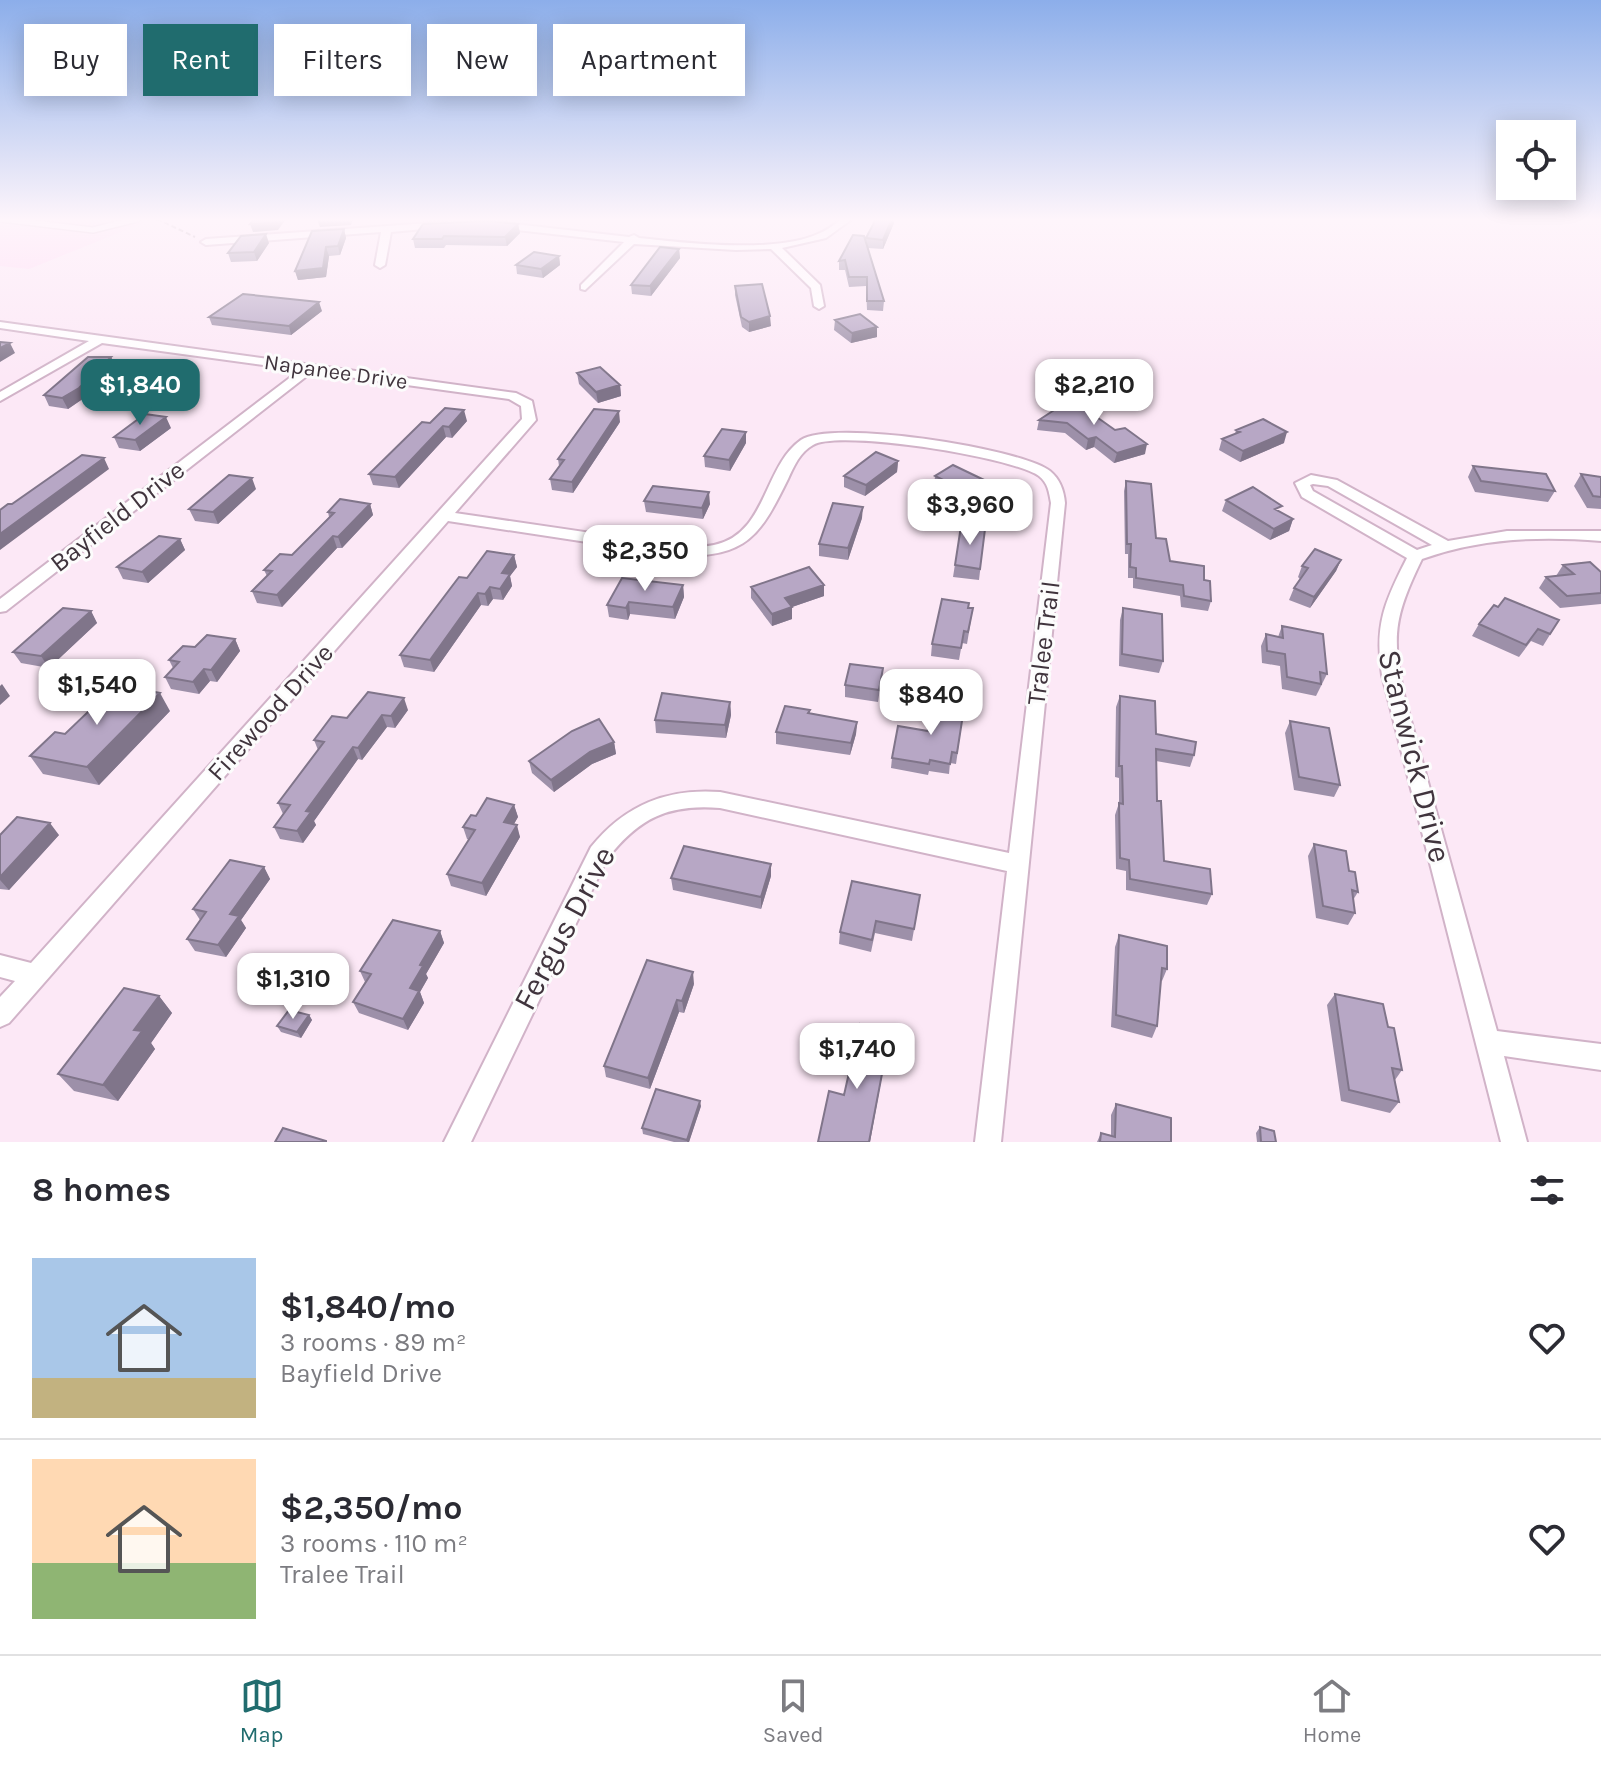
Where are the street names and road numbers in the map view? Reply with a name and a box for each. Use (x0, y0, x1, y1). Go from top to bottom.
street label: Napanee Drive (262, 349, 409, 395)
street label: Bayfield Drive (44, 454, 191, 579)
street label: Tralee Trail (1021, 579, 1066, 707)
street label: Firewood Drive (201, 637, 340, 787)
street label: Stanwick Drive (1370, 646, 1459, 866)
street label: Fergus Drive (506, 840, 623, 1016)

